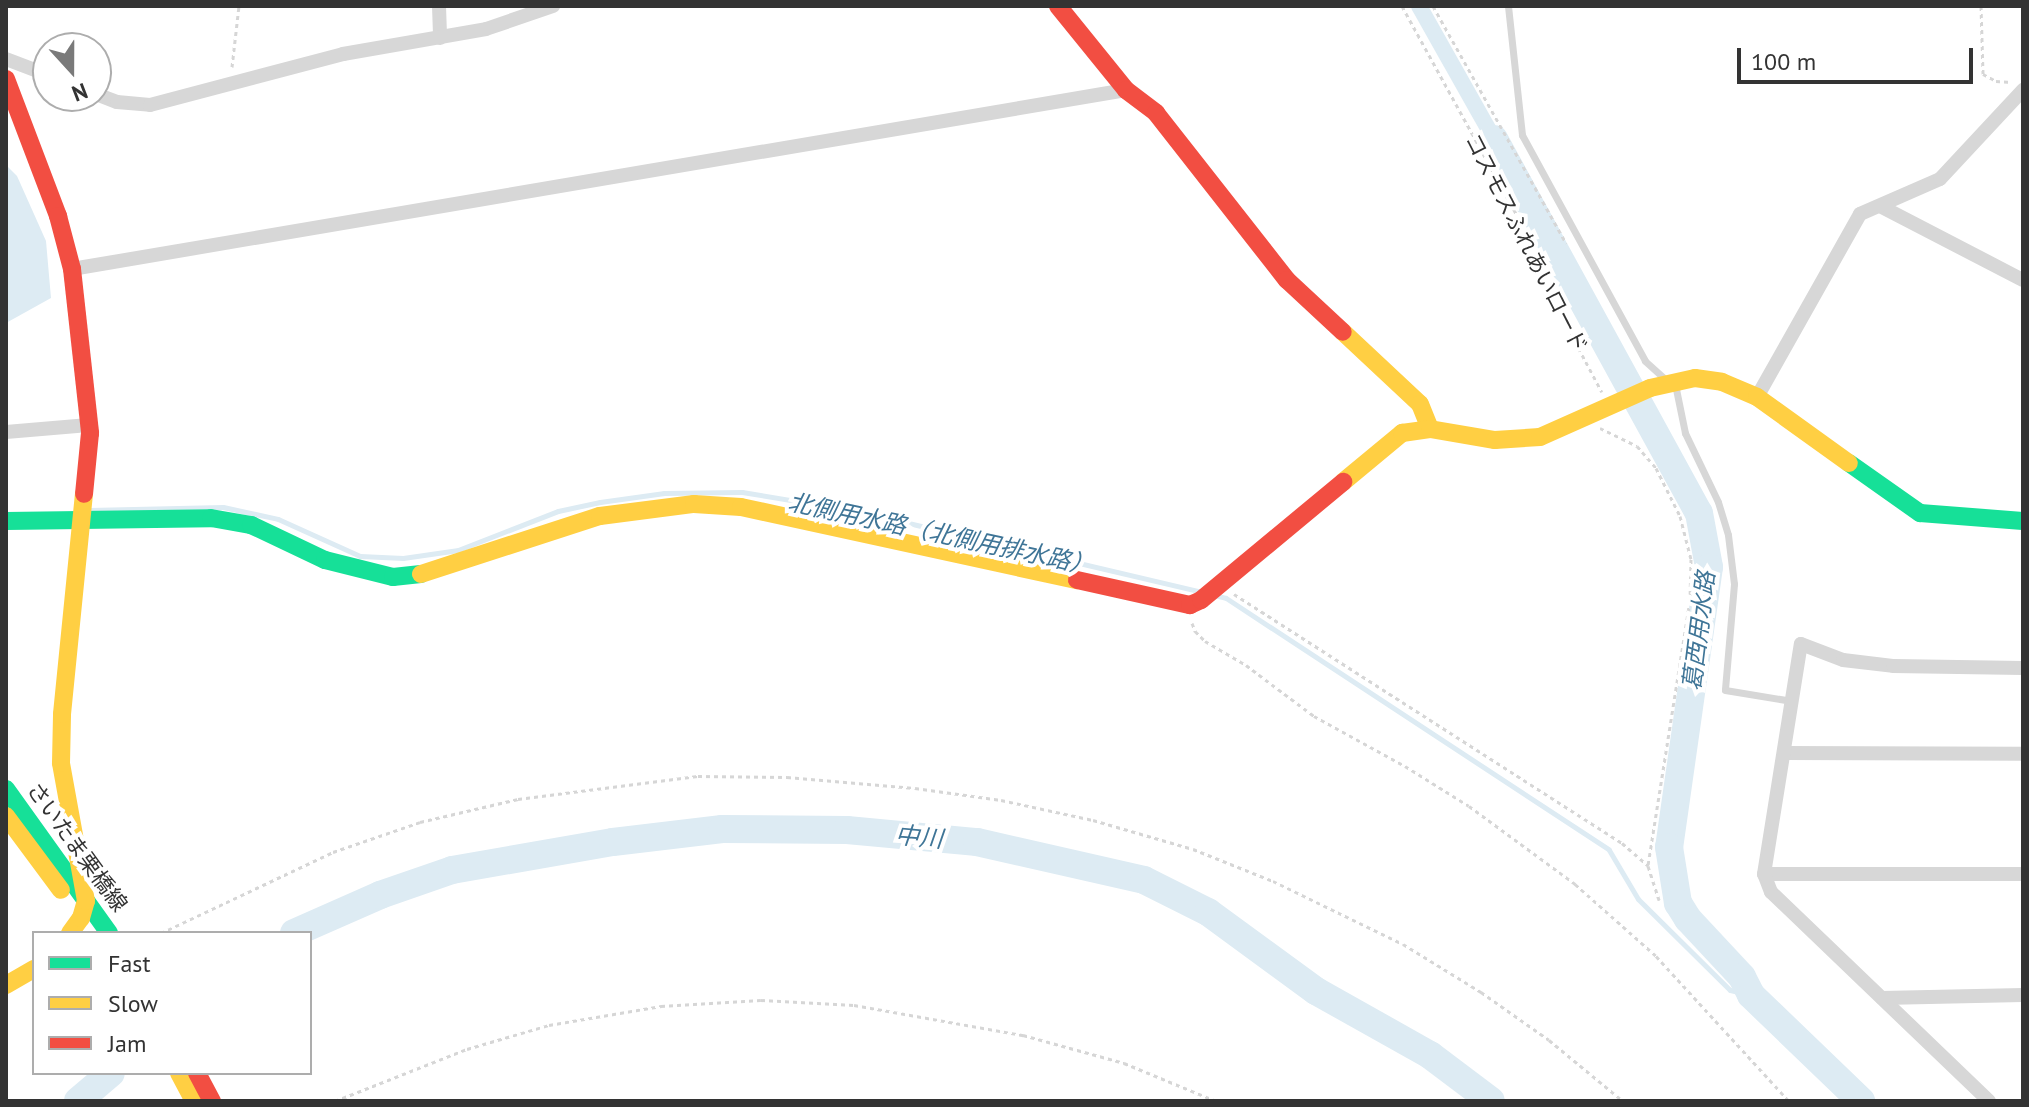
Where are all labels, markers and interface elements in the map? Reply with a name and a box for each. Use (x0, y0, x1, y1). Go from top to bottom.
north arrow (32, 32, 112, 112)
scale bar (1741, 32, 1977, 82)
text: 100 m (1751, 46, 1816, 77)
text: N (68, 77, 92, 108)
street label: コスモスふれあいロード (1459, 129, 1593, 357)
water label: 北側用水路（北側用排水路） (785, 487, 1097, 581)
water label: 葛西用水路 (1677, 570, 1721, 692)
street label: さいたま栗橋線 (21, 777, 133, 917)
water label: 中川 (894, 821, 944, 853)
legend (32, 931, 312, 1075)
text: Fast (108, 948, 151, 979)
text: Slow (108, 988, 158, 1019)
text: Jam (108, 1028, 146, 1059)

